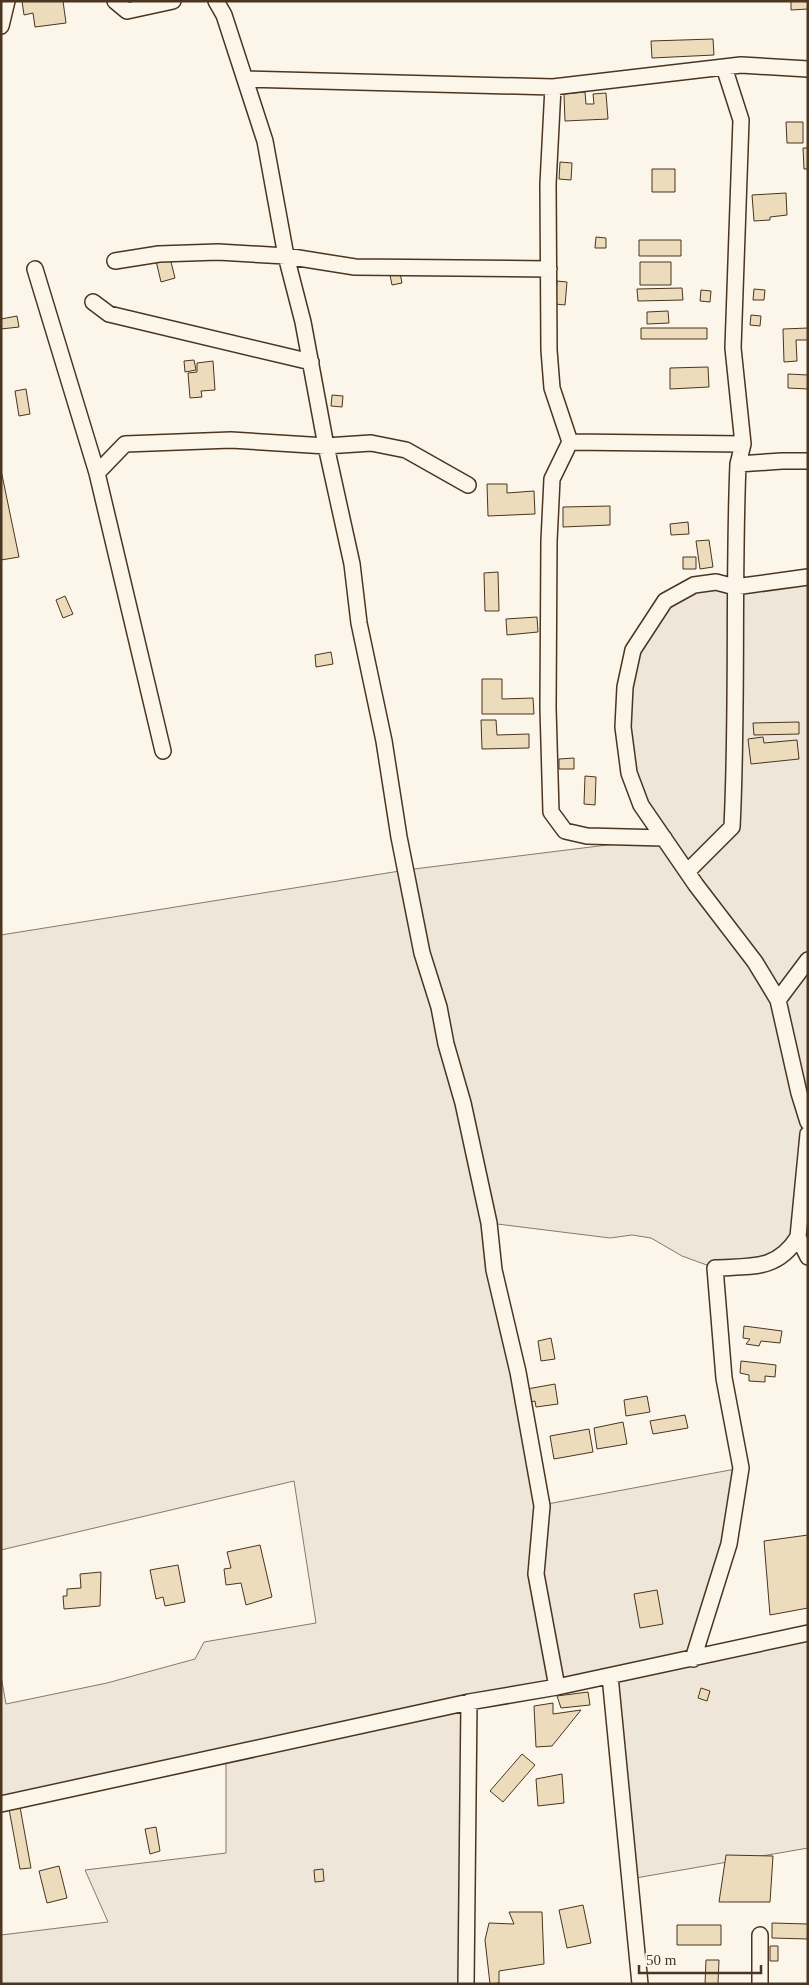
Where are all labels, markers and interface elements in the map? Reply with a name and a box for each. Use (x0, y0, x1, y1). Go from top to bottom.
scale bar (639, 1942, 762, 1974)
text: 50 m (646, 1952, 677, 1968)

